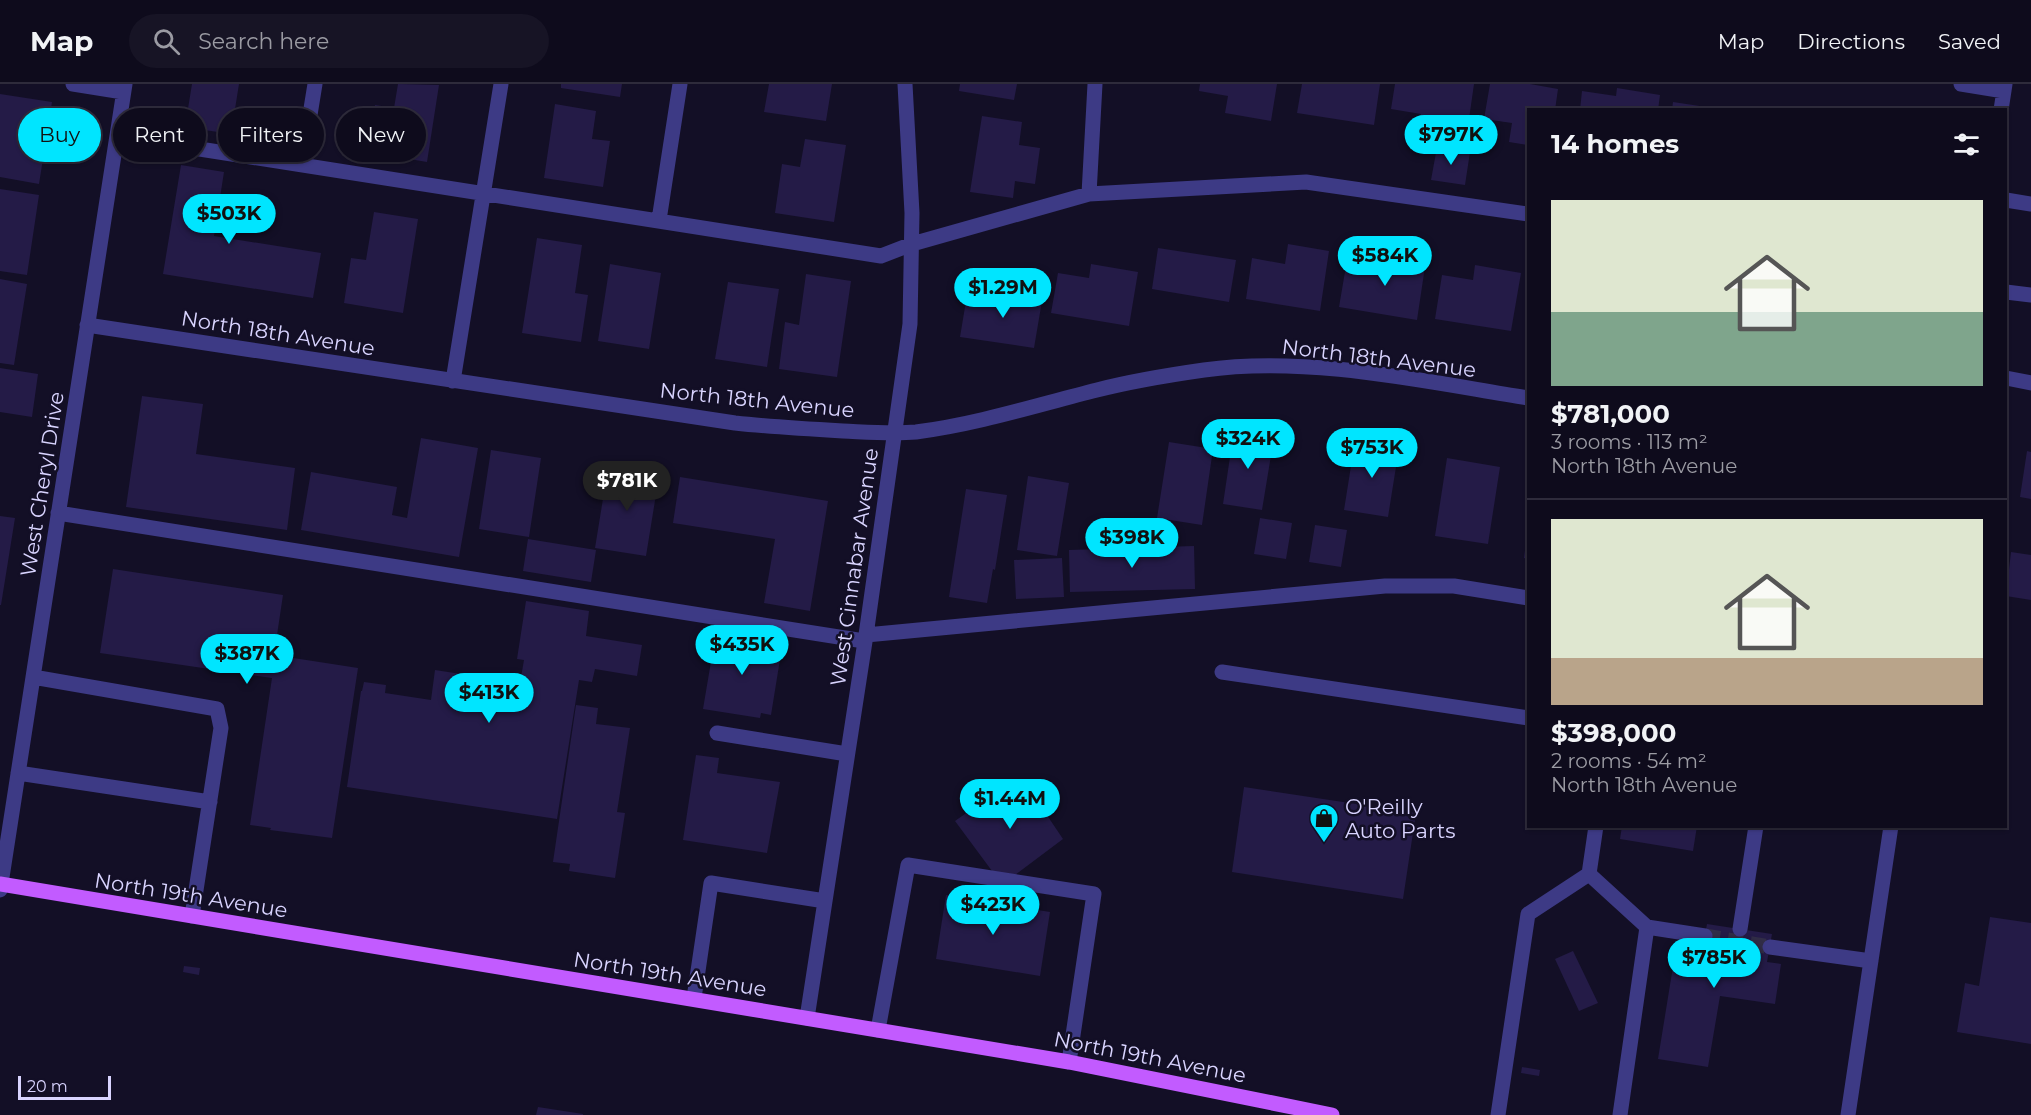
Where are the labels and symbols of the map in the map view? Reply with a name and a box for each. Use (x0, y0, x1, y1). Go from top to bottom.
pin: $797K (1409, 115, 1493, 166)
pin: $503K (187, 194, 271, 245)
pin: $584K (1343, 236, 1427, 287)
pin: $1.29M (954, 268, 1052, 319)
street label: North 18th Avenue (179, 305, 377, 361)
street label: North 18th Avenue (1280, 334, 1478, 382)
street label: North 18th Avenue (658, 377, 856, 423)
street label: West Cheryl Drive (15, 390, 69, 578)
pin: $324K (1206, 419, 1290, 470)
pin: $753K (1330, 428, 1414, 479)
street label: West Cinnabar Avenue (825, 446, 883, 688)
pin: $781K (585, 461, 669, 512)
pin: $398K (1090, 518, 1174, 569)
pin: $435K (700, 625, 784, 676)
pin: $387K (205, 634, 289, 685)
pin: $413K (447, 673, 531, 724)
pin: $1.44M (961, 779, 1059, 830)
place label: O'Reilly Auto Parts (1345, 794, 1455, 843)
shop icon: O'Reilly Auto Parts (1308, 802, 1340, 844)
street label: North 19th Avenue (93, 867, 289, 923)
pin: $423K (951, 885, 1035, 936)
pin: $785K (1672, 938, 1756, 989)
street label: North 19th Avenue (572, 946, 768, 1002)
street label: North 19th Avenue (1052, 1026, 1248, 1088)
scale bar (18, 1073, 111, 1100)

